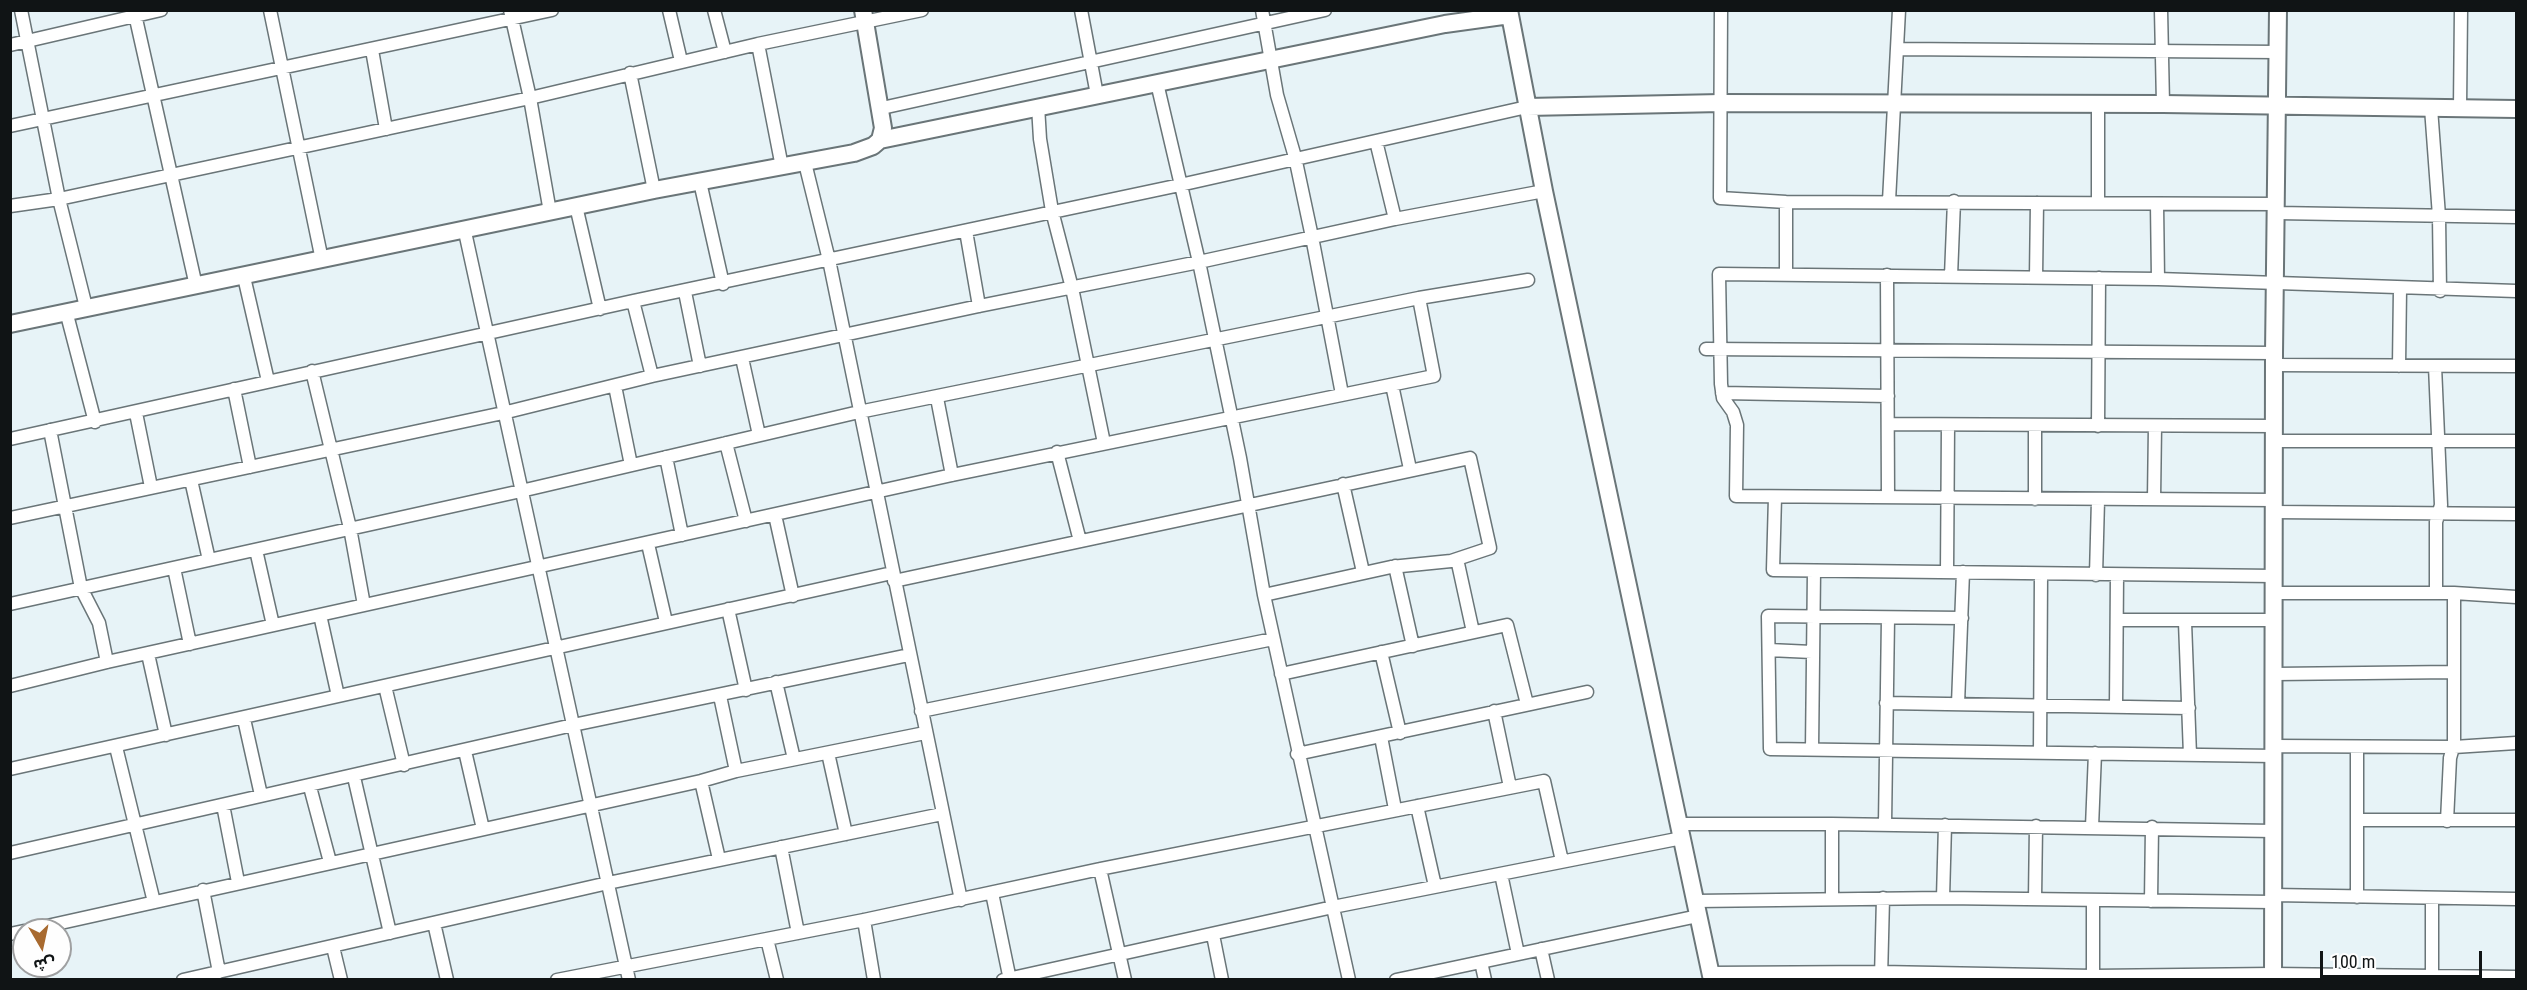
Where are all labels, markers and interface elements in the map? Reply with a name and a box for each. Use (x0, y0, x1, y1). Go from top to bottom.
north arrow (12, 918, 72, 978)
scale bar (2323, 939, 2485, 977)
text: 100 m (2331, 951, 2375, 972)
text: ش (32, 953, 57, 975)

